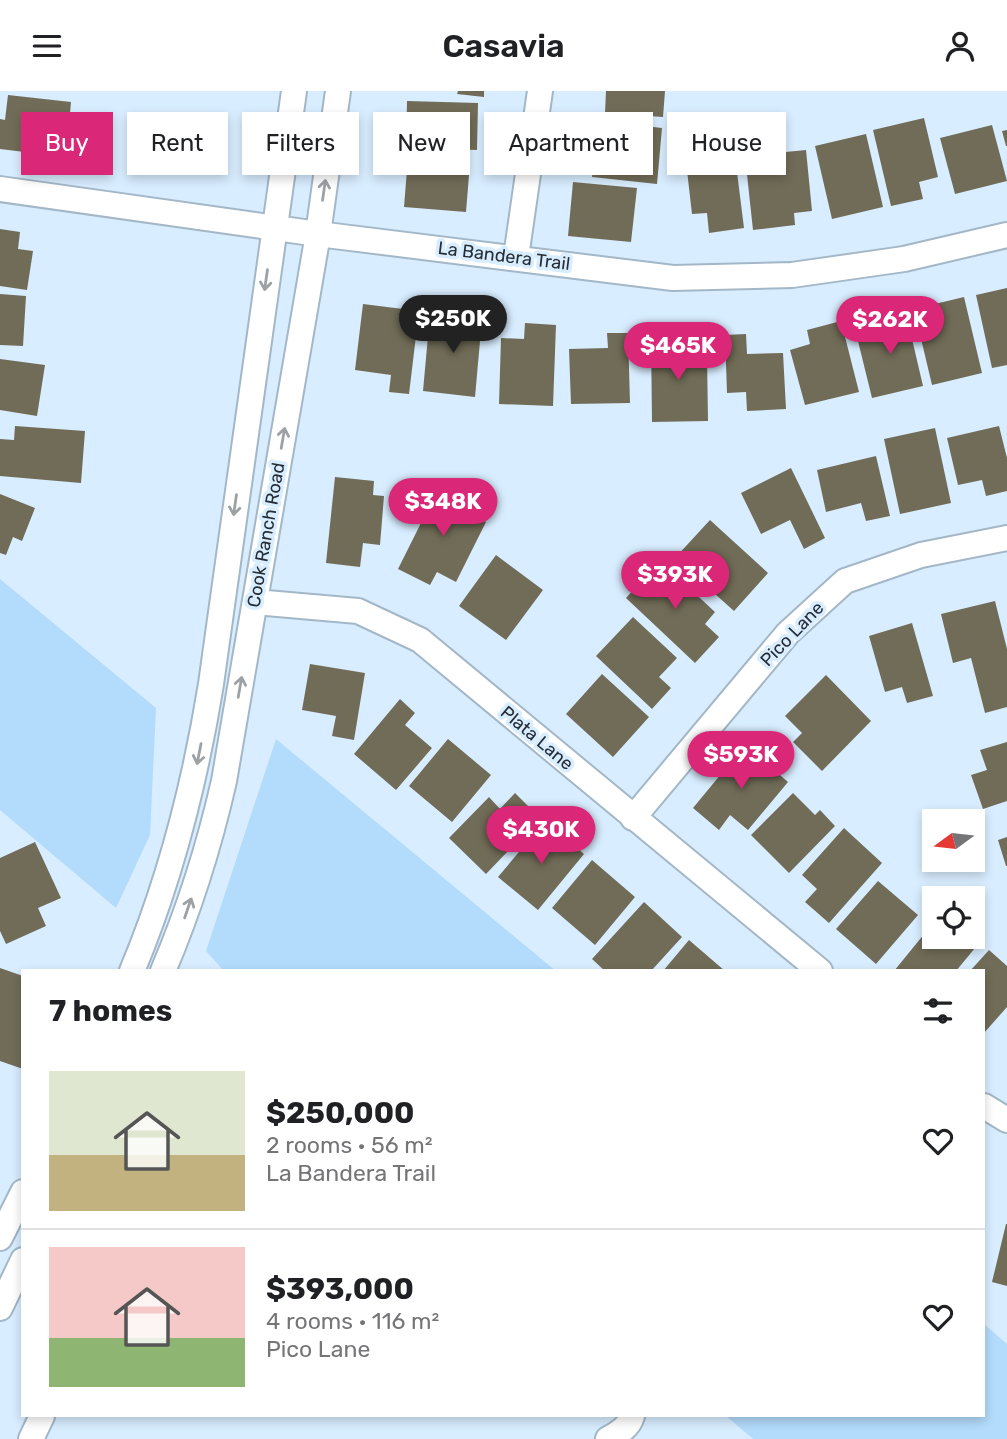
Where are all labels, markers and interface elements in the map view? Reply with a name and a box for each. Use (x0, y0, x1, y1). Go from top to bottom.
icon: menu (28, 27, 66, 65)
text: Casavia (442, 27, 565, 65)
icon: person (941, 27, 979, 65)
chip: Buy (21, 112, 113, 175)
chip: Rent (127, 112, 228, 175)
chip: Filters (242, 112, 359, 175)
chip: New (373, 112, 470, 175)
chip: Apartment (484, 112, 653, 175)
chip: House (667, 112, 786, 175)
one-way arrow (318, 179, 331, 202)
street label: La Bandera Trail (437, 237, 571, 275)
one-way arrow (259, 268, 272, 291)
pin: $250K (404, 295, 502, 355)
pin: $262K (841, 296, 939, 356)
text: $250K (415, 304, 491, 332)
text: $262K (852, 305, 928, 333)
pin: $465K (629, 323, 727, 382)
text: $465K (640, 331, 716, 359)
one-way arrow (277, 428, 290, 450)
street label: Cook Ranch Road (242, 461, 290, 609)
pin: $348K (394, 479, 492, 538)
text: $348K (404, 487, 482, 515)
one-way arrow (229, 493, 242, 516)
pin: $393K (626, 552, 724, 611)
text: $393K (637, 560, 713, 588)
street label: Pico Lane (756, 597, 828, 671)
one-way arrow (234, 676, 247, 699)
street label: Plata Lane (496, 701, 578, 775)
pin: $593K (692, 731, 790, 791)
text: $593K (703, 740, 779, 768)
one-way arrow (191, 742, 205, 765)
pin: $430K (492, 807, 590, 866)
north arrow (922, 809, 985, 871)
map controls (922, 809, 985, 949)
text: $430K (502, 815, 580, 843)
button: locate (922, 886, 985, 949)
one-way arrow (183, 897, 195, 919)
icon: filters (919, 992, 957, 1030)
text: 7 homes (49, 993, 172, 1029)
text: $250,000 (266, 1095, 414, 1131)
icon: home (105, 1099, 189, 1183)
icon: heart (919, 1122, 957, 1160)
text: 2 rooms · 56 m² (266, 1131, 433, 1159)
text: La Bandera Trail (266, 1159, 436, 1187)
text: $393,000 (266, 1271, 414, 1307)
icon: home (105, 1275, 189, 1359)
icon: heart (919, 1298, 957, 1336)
text: 4 rooms · 116 m² (266, 1307, 439, 1335)
text: Pico Lane (266, 1335, 370, 1363)

